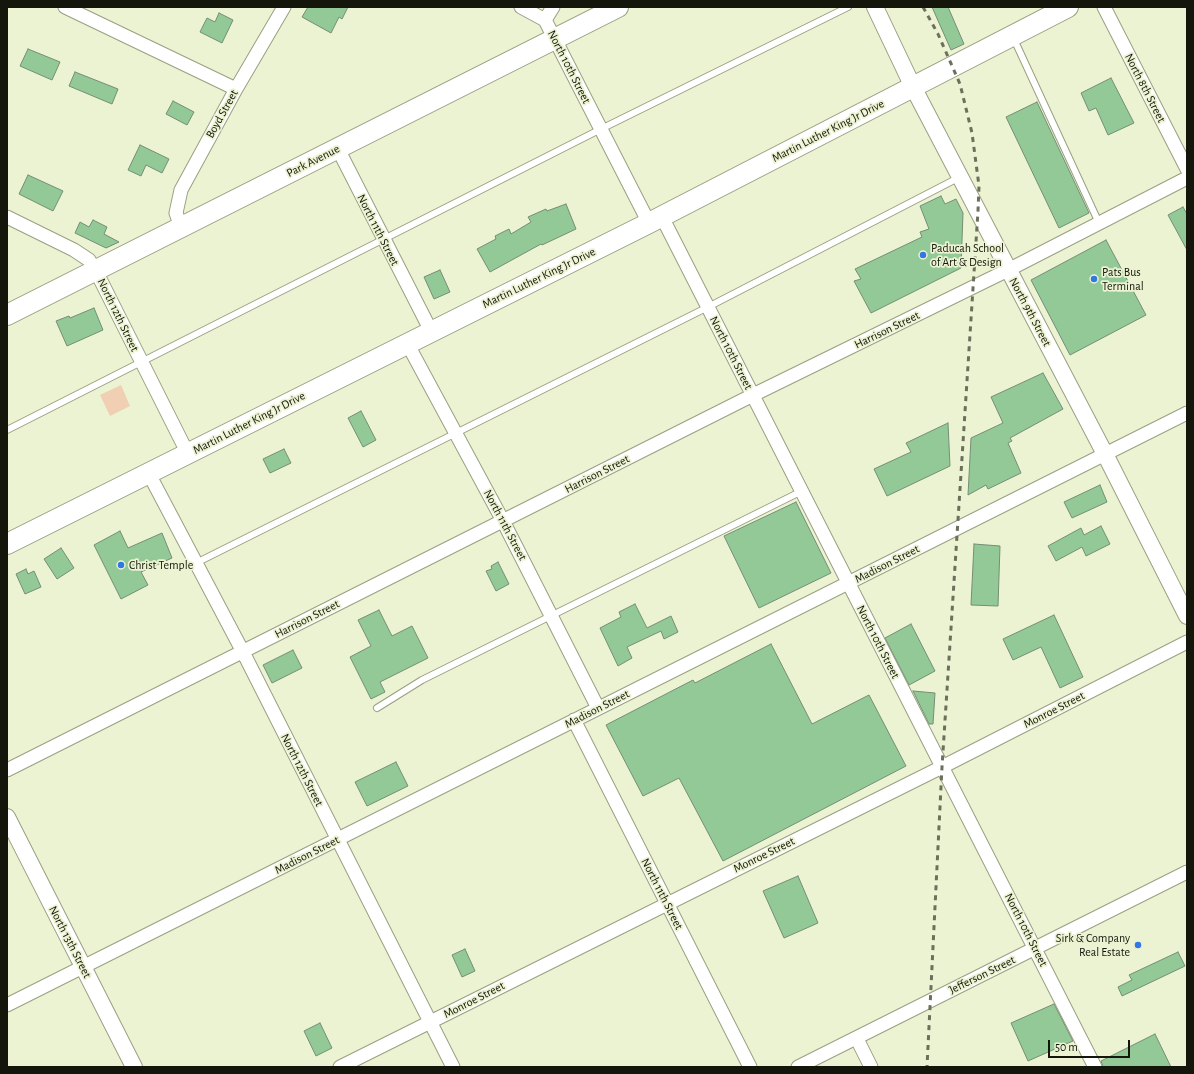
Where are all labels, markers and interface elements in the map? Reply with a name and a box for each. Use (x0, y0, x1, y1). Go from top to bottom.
street label: North 10th Street (544, 28, 594, 106)
street label: North 8th Street (1121, 51, 1169, 125)
street label: Boyd Street (203, 87, 241, 141)
street label: Martin Luther King Jr Drive (769, 96, 887, 166)
street label: Park Avenue (284, 141, 342, 181)
street label: North 11th Street (354, 192, 402, 268)
place label: Paducah School of Art & Design (931, 241, 1004, 269)
street label: Martin Luther King Jr Drive (480, 244, 598, 312)
marker: Paducah School of Art & Design (918, 250, 928, 260)
place label: Pats Bus Terminal (1102, 265, 1144, 293)
marker: Pats Bus Terminal (1089, 274, 1099, 284)
street label: North 9th Street (1006, 275, 1054, 349)
street label: North 12th Street (94, 276, 142, 354)
street label: Harrison Street (852, 308, 922, 352)
street label: North 10th Street (706, 314, 756, 392)
street label: Martin Luther King Jr Drive (190, 388, 308, 458)
street label: Harrison Street (562, 452, 632, 496)
street label: North 11th Street (480, 487, 530, 563)
street label: Madison Street (852, 542, 922, 586)
place label: Christ Temple (129, 558, 193, 572)
marker: Christ Temple (116, 560, 126, 570)
street label: Harrison Street (272, 597, 342, 641)
street label: North 10th Street (853, 603, 903, 681)
street label: Madison Street (562, 687, 632, 731)
street label: Monroe Street (1021, 688, 1087, 732)
street label: North 12th Street (278, 731, 326, 809)
street label: Madison Street (272, 833, 342, 877)
street label: Monroe Street (731, 834, 797, 876)
street label: North 11th Street (638, 856, 686, 932)
street label: North 10th Street (1001, 891, 1051, 969)
street label: North 13th Street (46, 904, 94, 980)
place label: Sirk & Company Real Estate (1056, 931, 1130, 959)
marker: Sirk & Company Real Estate (1133, 940, 1143, 950)
street label: Jefferson Street (946, 953, 1018, 997)
street label: Monroe Street (441, 978, 507, 1022)
scale bar (1050, 1032, 1132, 1058)
text: 50 m (1055, 1041, 1078, 1053)

